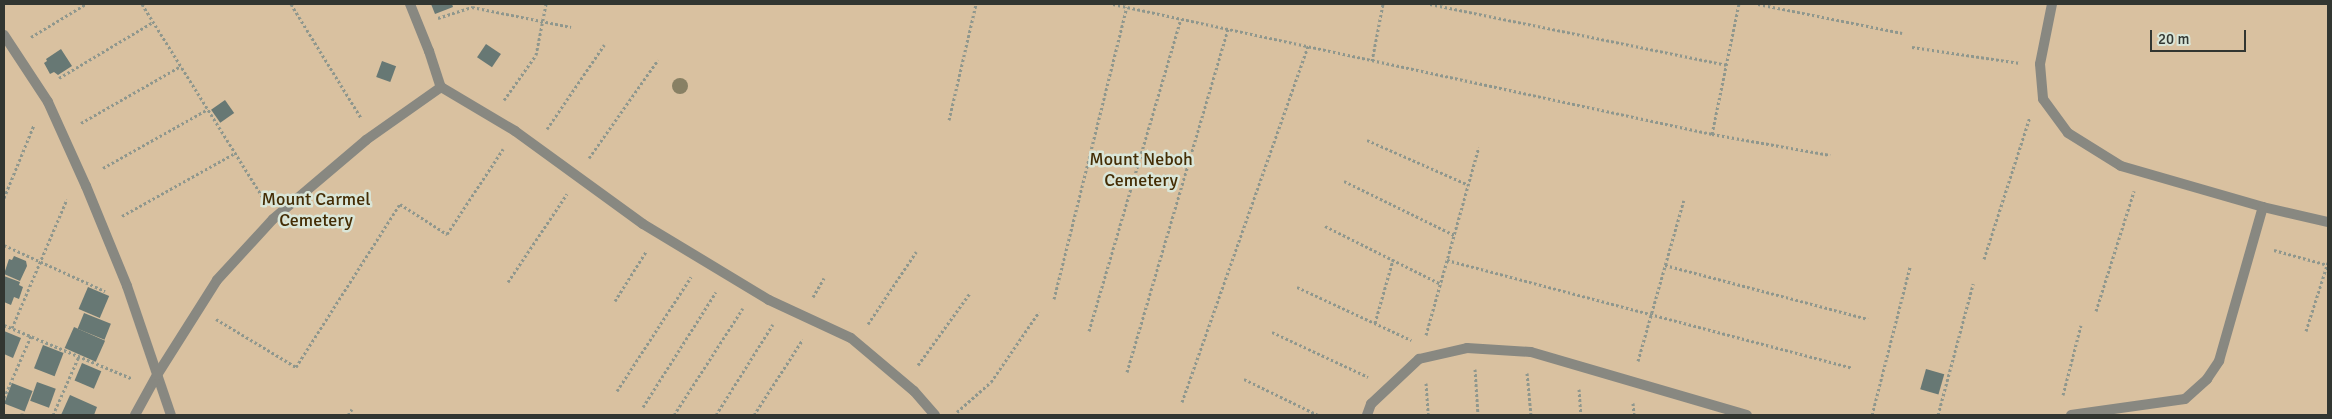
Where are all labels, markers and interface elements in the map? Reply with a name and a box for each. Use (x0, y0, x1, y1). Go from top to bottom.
scale bar (2152, 20, 2248, 52)
text: 20 m (2158, 30, 2189, 48)
park label: Mount Neboh Cemetery (1089, 149, 1193, 192)
park label: Mount Carmel Cemetery (262, 189, 370, 232)

